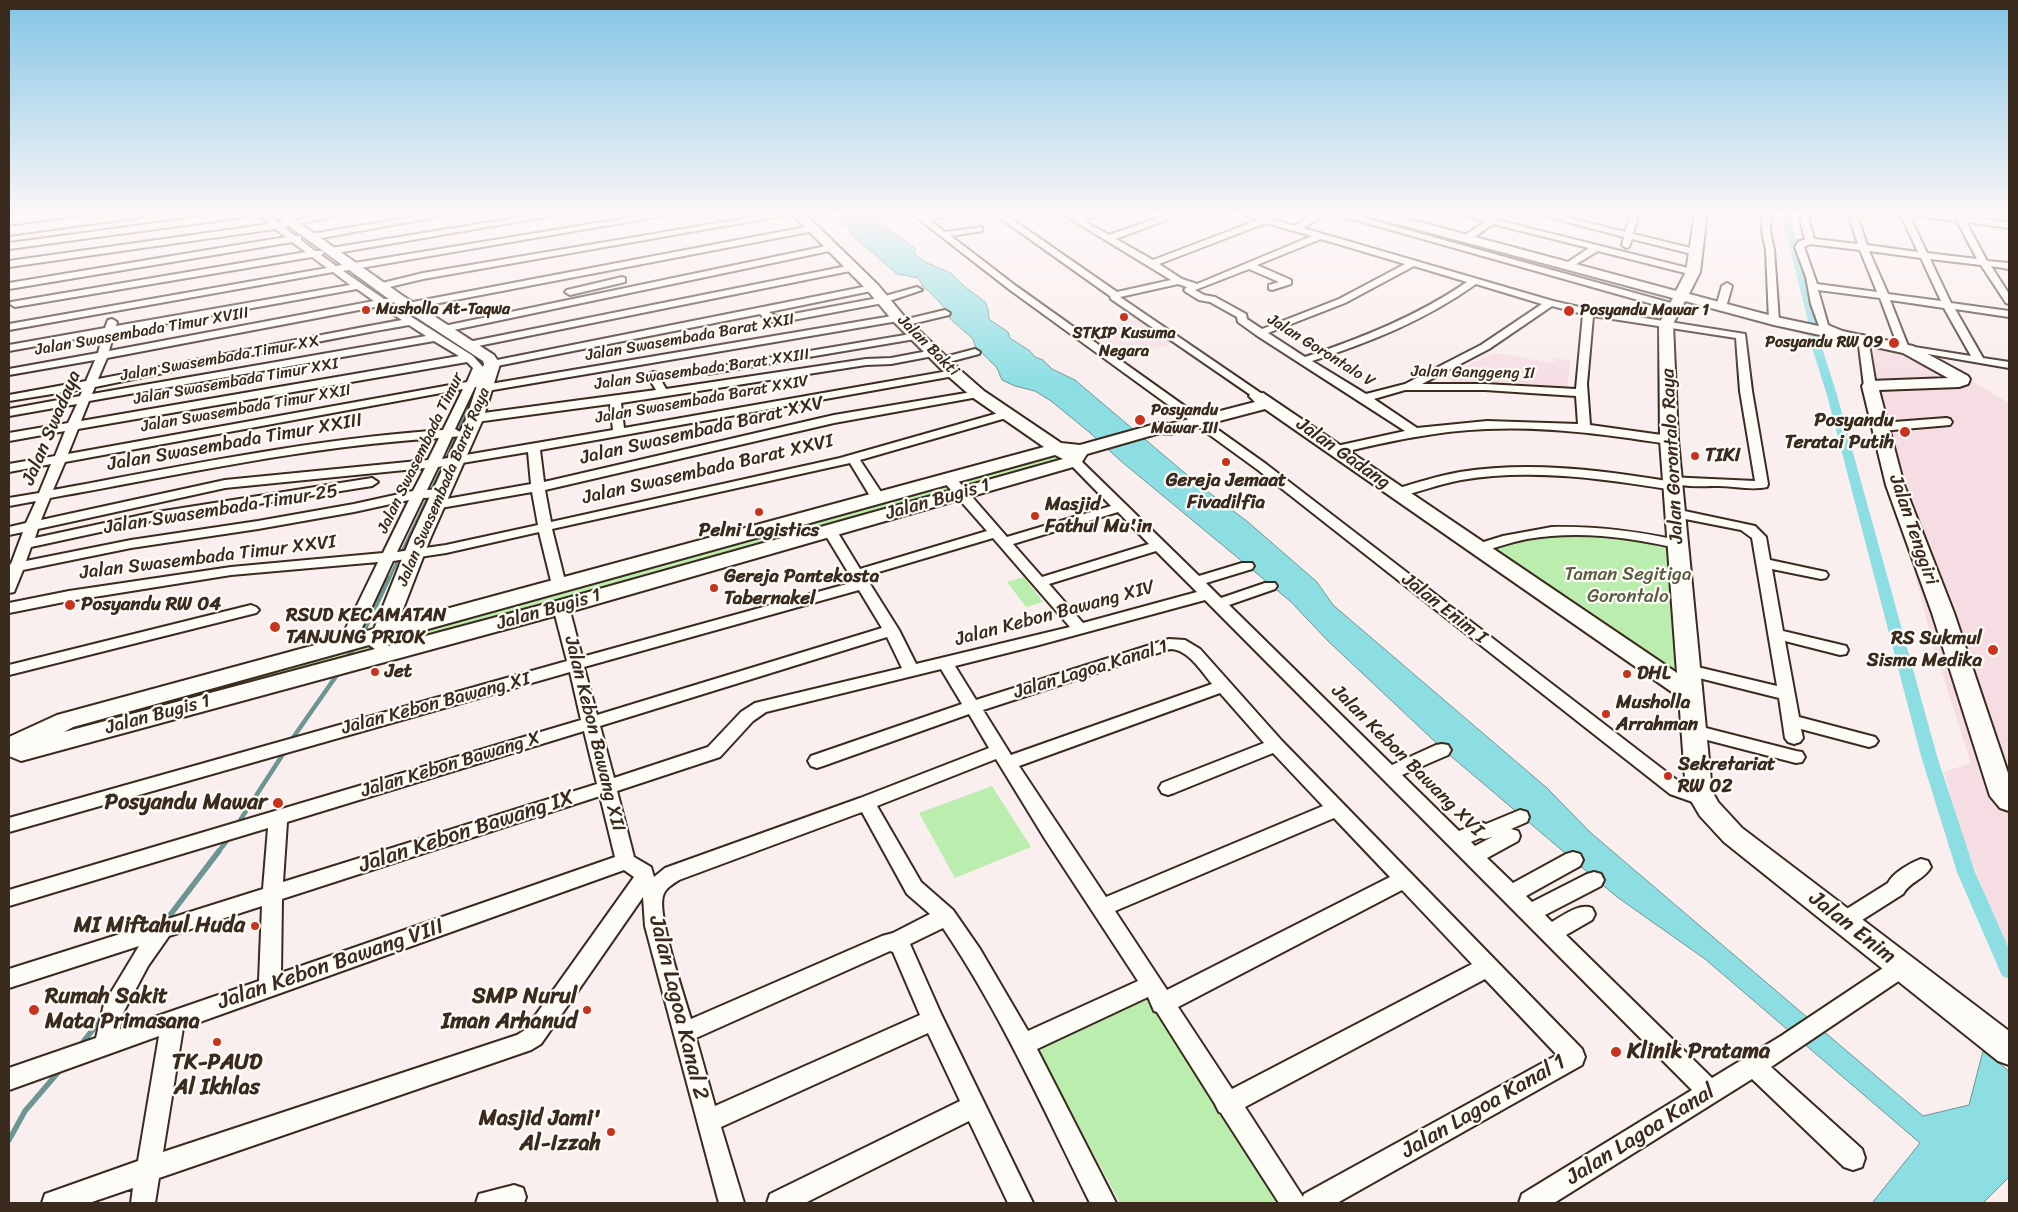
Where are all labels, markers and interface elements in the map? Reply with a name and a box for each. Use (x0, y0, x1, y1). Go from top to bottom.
place label: Musholla At-Taqwa (376, 300, 510, 320)
place label: Posyandu Mawar 1 (1580, 301, 1709, 321)
street label: Jalan Swasembada Timur XVIII (34, 304, 250, 360)
marker: Musholla At-Taqwa (360, 304, 372, 316)
marker: Posyandu Mawar 1 (1562, 304, 1576, 318)
street label: Jalan Swasembada Barat XXII (584, 310, 796, 366)
street label: Jalan Gorontalo V (1264, 310, 1378, 392)
street label: Jalan Bakti (893, 311, 963, 381)
marker: STKIP Kusuma Negara (1118, 311, 1130, 323)
place label: STKIP Kusuma Negara (1073, 324, 1175, 362)
street label: Jalan Swasembada Timur XX (119, 332, 321, 386)
place label: Posyandu RW 09 (1765, 333, 1883, 353)
marker: Posyandu RW 09 (1887, 336, 1901, 350)
street label: Jalan Swasembada Barat XXIII (593, 345, 811, 395)
street label: Jalan Swasembada Timur XXI (132, 355, 340, 409)
street label: Jalan Ganggeng II (1411, 362, 1535, 384)
street label: Jalan Swadaya (18, 367, 86, 489)
street label: Jalan Gorontalo Raya (1657, 368, 1689, 544)
street label: Jalan Swasembada Timur (374, 370, 468, 536)
street label: Jalan Swasembada Barat XXIV (594, 372, 810, 428)
street label: Jalan Swasembada Timur XXII (140, 381, 352, 437)
street label: Jalan Swasembada Barat Raya (393, 385, 495, 589)
street label: Jalan Swasembada Barat XXV (578, 392, 826, 470)
place label: Posyandu Mawar III (1151, 401, 1218, 439)
street label: Jalan Swasembada Timur XXIII (106, 409, 364, 477)
place label: Posyandu Teratai Putih (1785, 410, 1894, 454)
marker: Posyandu Mawar III (1133, 413, 1147, 427)
street label: Jalan Gadang (1292, 413, 1394, 495)
marker: Posyandu Teratai Putih (1898, 425, 1912, 439)
street label: Jalan Swasembada Barat XXVI (580, 430, 836, 510)
place label: TIKI (1705, 445, 1740, 467)
marker: TIKI (1689, 450, 1701, 462)
marker: Gereja Jemaat Fivadilfia (1220, 456, 1232, 468)
place label: Gereja Jemaat Fivadilfia (1166, 470, 1286, 514)
street label: Jalan Tenggiri (1884, 472, 1942, 588)
street label: Jalan Bugis 1 (883, 474, 993, 526)
street label: Jalan Swasembada Timur 25 (102, 480, 340, 540)
place label: Masjid Fathul Mu'in (1045, 494, 1152, 538)
marker: Pelni Logistics (753, 506, 765, 518)
marker: Masjid Fathul Mu'in (1029, 510, 1041, 522)
place label: Pelni Logistics (699, 520, 819, 542)
street label: Jalan Swasembada Timur XXVI (79, 531, 337, 585)
park label: Taman Segitiga Gorontalo (1565, 564, 1691, 608)
place label: Gereja Pantekosta Tabernakel (724, 566, 879, 610)
street label: Jalan Enim I (1397, 569, 1491, 649)
street label: Jalan Kebon Bawang XIV (953, 576, 1157, 652)
marker: Gereja Pantekosta Tabernakel (708, 582, 720, 594)
street label: Jalan Bugis 1 (494, 584, 604, 636)
place label: Posyandu RW 04 (81, 594, 221, 616)
marker: Posyandu RW 04 (63, 598, 77, 612)
place label: RSUD KECAMATAN TANJUNG PRIOK (286, 605, 446, 649)
marker: RSUD KECAMATAN TANJUNG PRIOK (268, 620, 282, 634)
place label: RS Sukmul Sisma Medika (1867, 628, 1982, 672)
street label: Jalan Kebon Bawang XII (559, 634, 629, 834)
street label: Jalan Lagoa Kanal 1 (1011, 636, 1171, 704)
marker: RS Sukmul Sisma Medika (1986, 643, 2000, 657)
place label: Jet (385, 661, 412, 683)
place label: DHL (1637, 663, 1671, 685)
marker: Jet (369, 666, 381, 678)
street label: Jalan Kebon Bawang XI (339, 668, 533, 740)
marker: DHL (1621, 668, 1633, 680)
street label: Jalan Kebon Bawang XVI (1326, 680, 1488, 842)
street label: Jalan Bugis 1 (103, 690, 213, 740)
place label: Musholla Arrahman (1616, 692, 1698, 736)
marker: Musholla Arrahman (1600, 708, 1612, 720)
street label: Jalan Kebon Bawang X (358, 727, 544, 803)
place label: Sekretariat RW 02 (1678, 754, 1775, 798)
marker: Sekretariat RW 02 (1662, 770, 1674, 782)
street label: Jalan Kebon Bawang IX (356, 785, 578, 879)
place label: Posyandu Mawar (105, 790, 267, 816)
marker: Posyandu Mawar (271, 796, 285, 810)
street label: Jalan Enim (1803, 886, 1901, 970)
place label: MI Miftahul Huda (74, 913, 245, 939)
street label: Jalan Lagoa Kanal 2 (642, 913, 714, 1103)
street label: Jalan Kebon Bawang VIII (215, 914, 447, 1016)
marker: MI Miftahul Huda (249, 920, 261, 932)
place label: Rumah Sakit Mata Primasana (45, 984, 200, 1036)
place label: SMP Nurul Iman Arhanud (441, 984, 577, 1036)
marker: Rumah Sakit Mata Primasana (27, 1003, 41, 1017)
marker: SMP Nurul Iman Arhanud (581, 1004, 593, 1016)
marker: TK-PAUD Al Ikhlas (211, 1036, 223, 1048)
place label: Klinik Pratama (1627, 1039, 1770, 1065)
marker: Klinik Pratama (1609, 1045, 1623, 1059)
street label: Jalan Lagoa Kanal 1 (1397, 1049, 1571, 1165)
place label: TK-PAUD Al Ikhlas (172, 1050, 262, 1102)
street label: Jalan Lagoa Kanal (1562, 1079, 1720, 1191)
place label: Masjid Jami' Al-Izzah (479, 1106, 601, 1158)
marker: Masjid Jami' Al-Izzah (605, 1126, 617, 1138)

